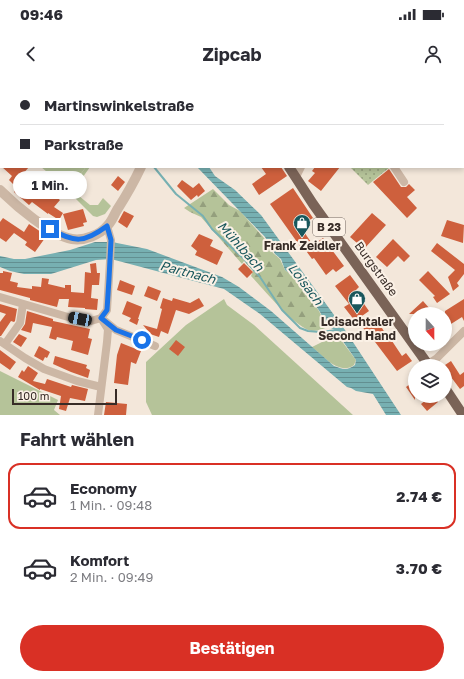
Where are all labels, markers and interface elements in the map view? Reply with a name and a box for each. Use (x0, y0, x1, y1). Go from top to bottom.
text: 09:46 (20, 5, 63, 23)
icon: back (20, 43, 42, 65)
text: Zipcab (202, 43, 262, 65)
icon: person (422, 43, 444, 65)
text: Martinswinkelstraße (44, 96, 194, 114)
text: Parkstraße (44, 135, 123, 153)
callout: 1 Min. (13, 171, 87, 199)
text: 1 Min. (31, 177, 69, 193)
shop icon: Frank Zeidler (292, 213, 312, 238)
water label: Mühlbach (214, 218, 268, 275)
road number: B 23 (313, 218, 345, 236)
route end (41, 220, 59, 238)
place label: Frank Zeidler (264, 238, 341, 253)
street label: Burgstraße (352, 239, 401, 299)
water label: Partnach (159, 257, 218, 287)
water label: Loisach (285, 260, 327, 309)
shop icon: Loisachtaler Second Hand (347, 289, 367, 314)
north arrow (408, 307, 452, 351)
map controls (408, 307, 452, 403)
car (67, 311, 93, 327)
place label: Loisachtaler Second Hand (318, 314, 396, 343)
route start (133, 331, 151, 349)
button: layers (408, 359, 452, 403)
scale bar (12, 387, 117, 406)
text: 100 m (18, 389, 49, 402)
text: Fahrt wählen (20, 428, 134, 450)
icon: car (22, 478, 58, 514)
text: Economy (70, 479, 137, 497)
text: 2.74 € (396, 487, 442, 505)
text: 1 Min. · 09:48 (70, 497, 152, 513)
icon: car (22, 550, 58, 586)
text: Komfort (70, 551, 129, 569)
text: 3.70 € (396, 559, 442, 577)
text: 2 Min. · 09:49 (70, 569, 153, 585)
button: Bestätigen (20, 625, 444, 671)

